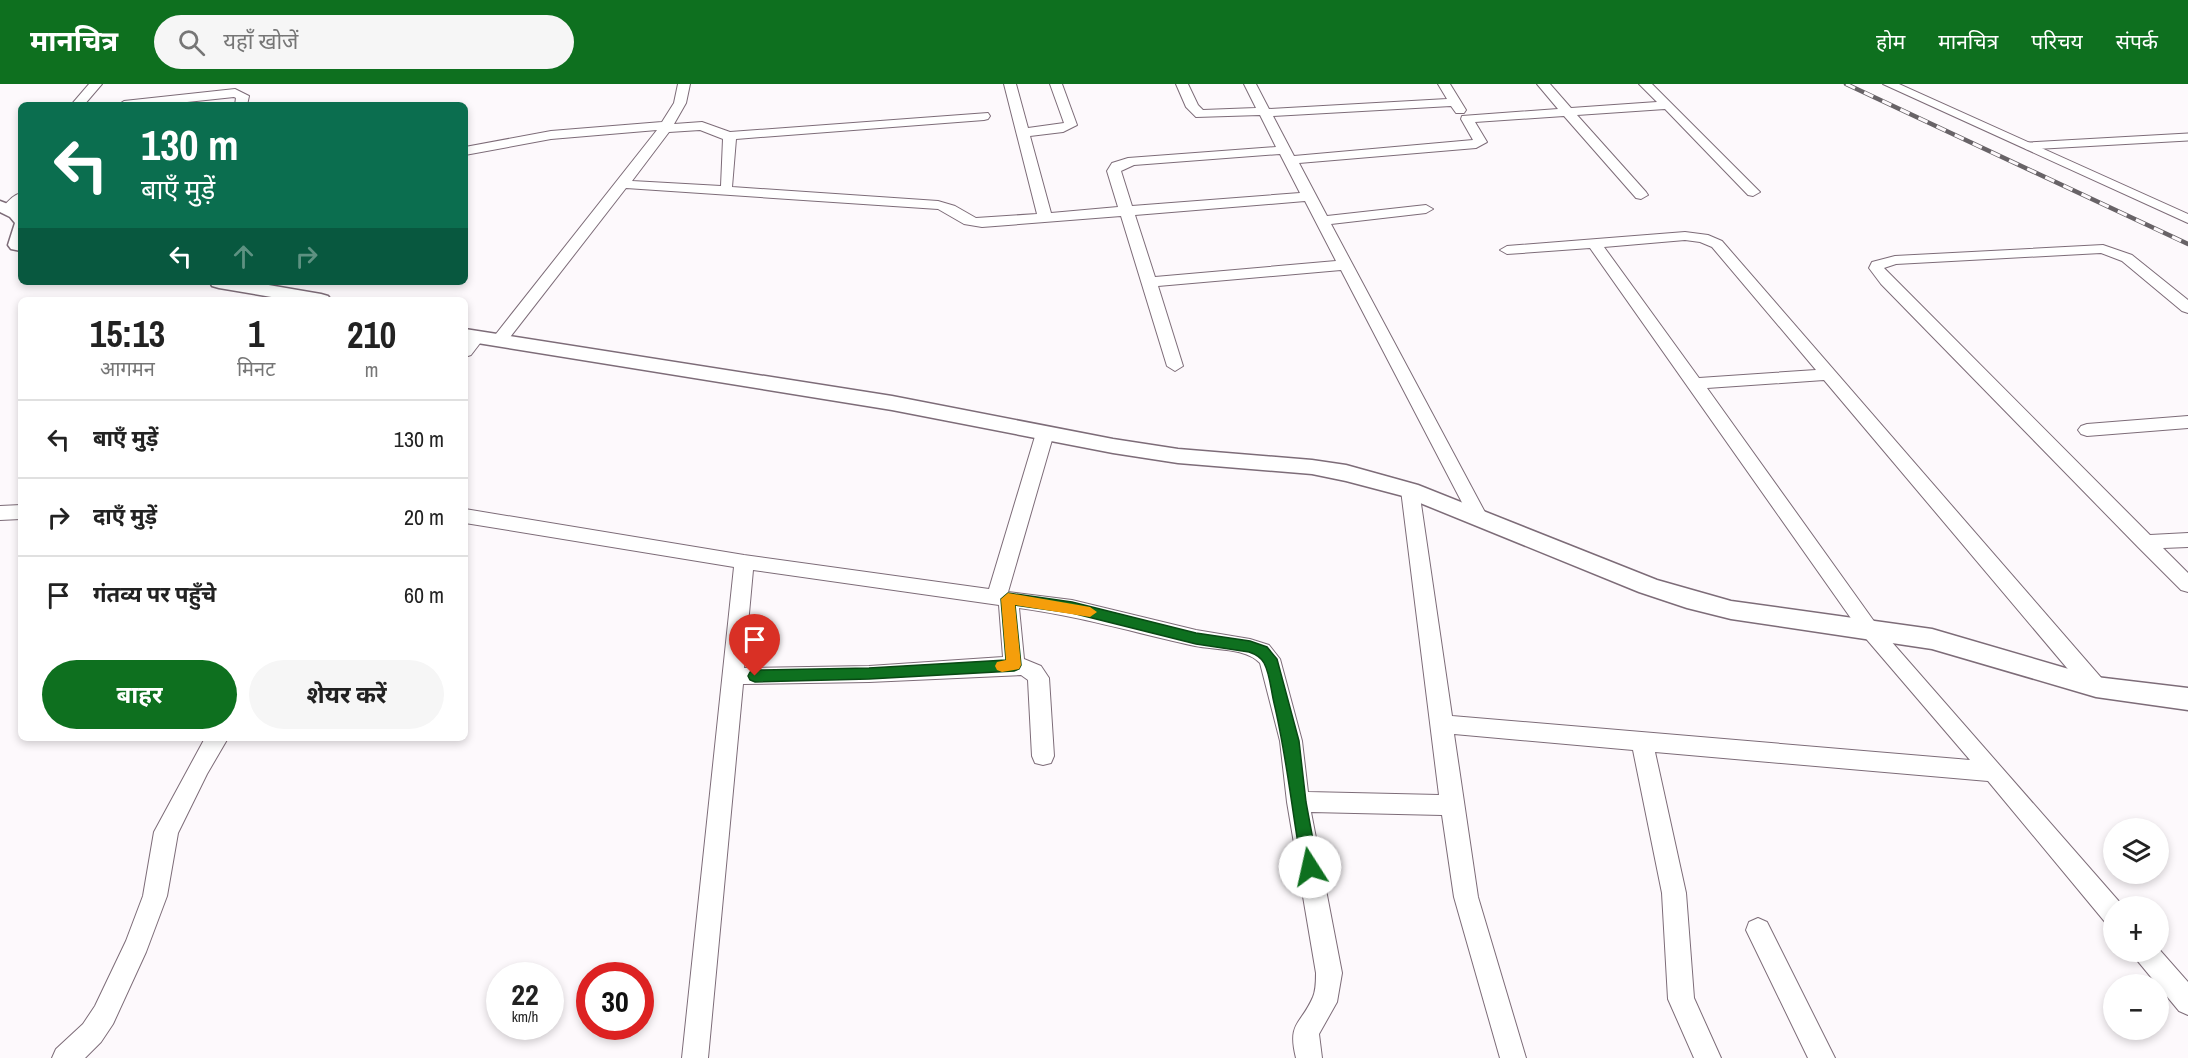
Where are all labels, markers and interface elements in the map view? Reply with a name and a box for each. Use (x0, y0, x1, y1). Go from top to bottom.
search box (154, 15, 574, 69)
text: मानचित्र (30, 22, 118, 60)
icon: search (175, 26, 208, 59)
text: यहाँ खोजें (223, 26, 298, 56)
text: होम (1876, 27, 1905, 56)
text: मानचित्र (1938, 27, 1998, 56)
text: परिचय (2031, 27, 2083, 56)
text: संपर्क (2116, 27, 2158, 56)
text: 130 m (141, 117, 239, 173)
icon: left (42, 126, 120, 204)
text: बाएँ मुड़ें (141, 171, 215, 207)
icon: left (164, 240, 197, 273)
icon: ahead (227, 240, 260, 273)
icon: right (290, 240, 323, 273)
text: 15:13 (90, 310, 165, 358)
text: 1 (248, 310, 264, 358)
text: 210 (347, 311, 396, 359)
text: आगमन (100, 355, 155, 382)
text: मिनट (237, 355, 275, 382)
text: m (365, 356, 378, 383)
icon: left (42, 423, 75, 456)
text: बाएँ मुड़ें (93, 423, 158, 453)
text: 130 m (394, 424, 444, 454)
icon: right (42, 501, 75, 534)
text: दाएँ मुड़ें (93, 501, 157, 531)
text: 20 m (404, 502, 444, 532)
icon: arrive (42, 579, 75, 612)
text: गंतव्य पर पहुँचे (93, 579, 216, 609)
text: 60 m (404, 580, 444, 610)
pin (729, 614, 780, 676)
icon: arrive (738, 623, 771, 656)
button: बाहर (42, 660, 237, 729)
button: शेयर करें (249, 660, 444, 729)
map controls (2103, 818, 2169, 1040)
button: layers (2103, 818, 2169, 884)
position arrow (1278, 835, 1342, 899)
button: + (2103, 896, 2169, 962)
speed limit sign: 30 (576, 962, 654, 1040)
text: 22 (511, 974, 539, 1014)
button: − (2103, 974, 2169, 1040)
text: km/h (512, 1006, 538, 1027)

